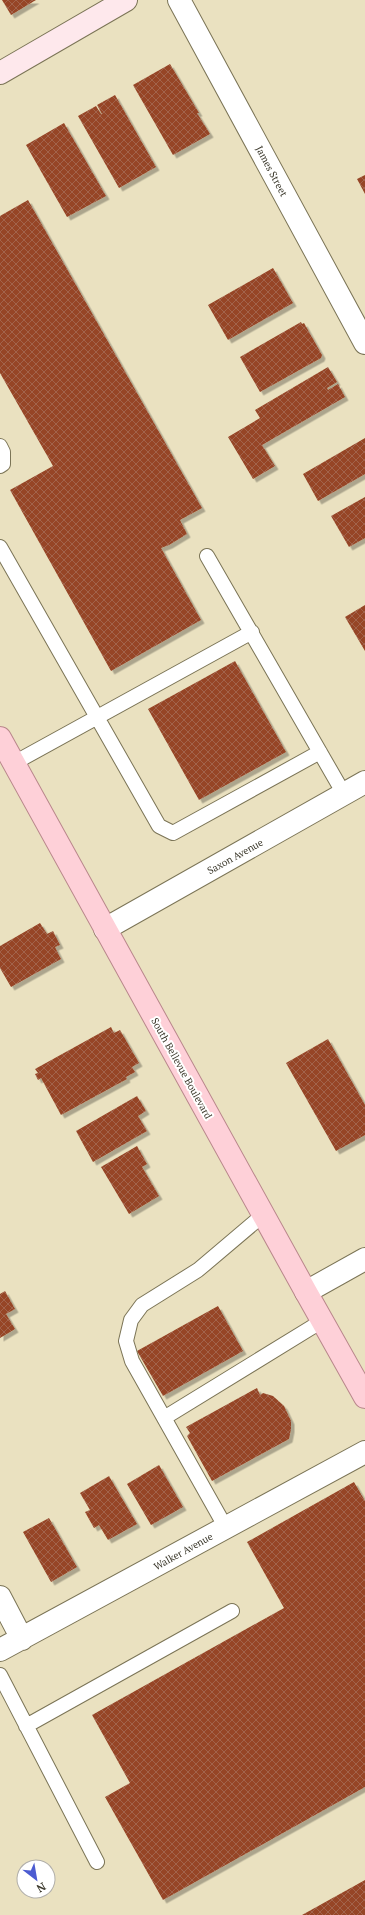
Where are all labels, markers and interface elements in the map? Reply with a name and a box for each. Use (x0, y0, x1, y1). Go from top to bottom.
street label: James Street (253, 144, 290, 199)
street label: Saxon Avenue (205, 836, 265, 877)
street label: South Bellevue Boulevard (148, 1015, 215, 1122)
street label: Walker Avenue (151, 1530, 215, 1573)
north arrow (16, 1859, 56, 1899)
text: N (33, 1879, 48, 1896)

